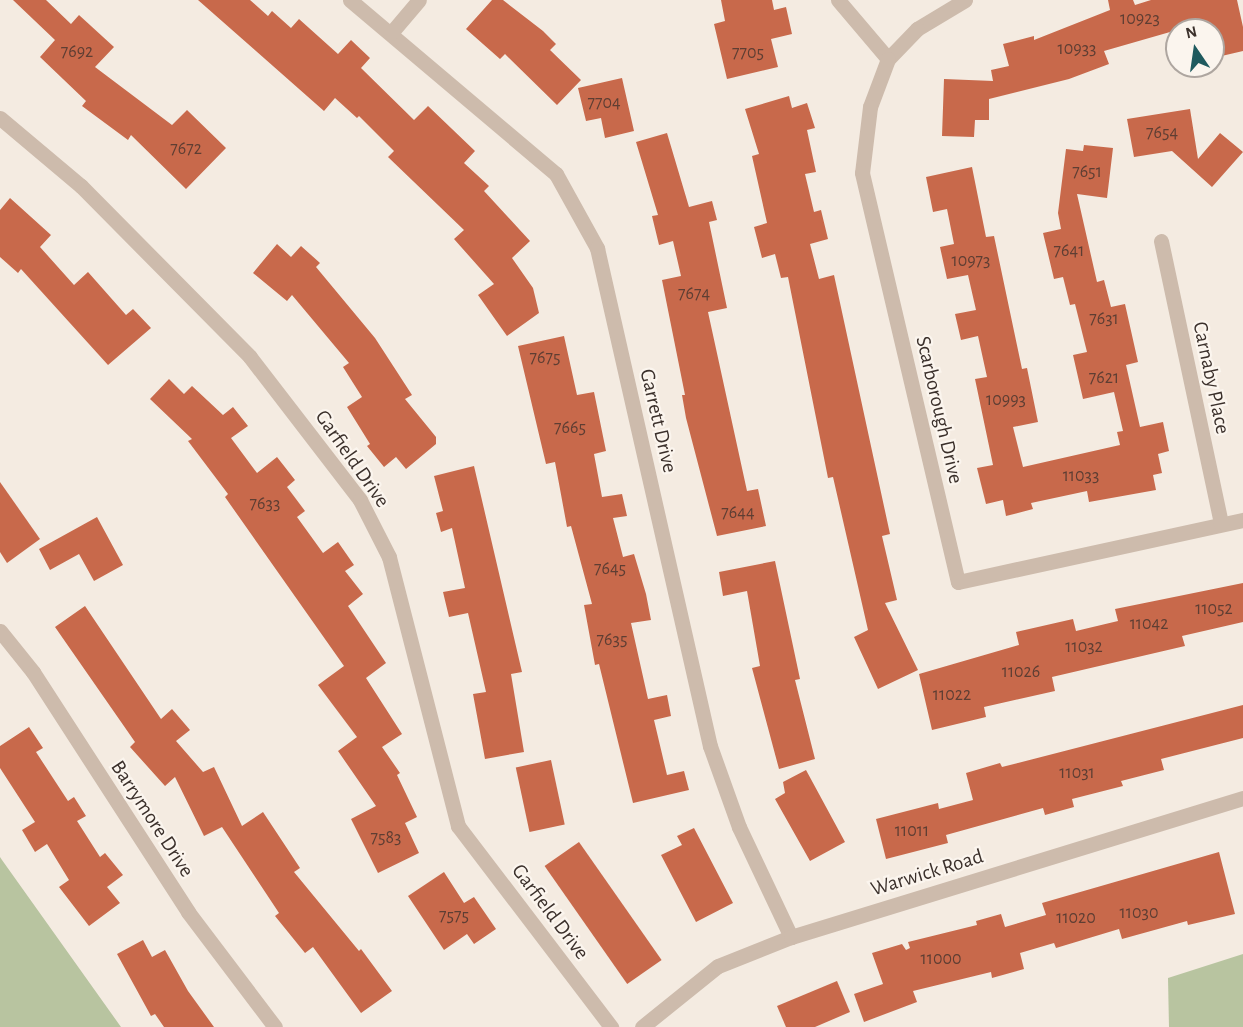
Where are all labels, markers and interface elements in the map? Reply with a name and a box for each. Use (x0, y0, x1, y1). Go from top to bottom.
house number: 10923 (1120, 8, 1160, 30)
north arrow (1165, 18, 1225, 78)
text: N (1184, 23, 1199, 41)
house number: 10933 (1058, 38, 1096, 60)
house number: 7692 (61, 41, 93, 63)
house number: 7705 (732, 42, 764, 64)
house number: 7704 (587, 92, 621, 114)
house number: 7654 (1146, 122, 1178, 144)
house number: 7672 (170, 138, 202, 160)
house number: 7651 (1072, 161, 1102, 183)
house number: 7641 (1054, 240, 1084, 262)
house number: 10973 (951, 250, 991, 272)
house number: 7674 (678, 283, 710, 305)
house number: 7631 (1089, 308, 1119, 330)
street label: Carnaby Place (1187, 320, 1235, 436)
street label: Scarborough Drive (910, 334, 968, 486)
house number: 7675 (530, 347, 560, 369)
street label: Garrett Drive (634, 367, 682, 475)
house number: 7621 (1089, 367, 1119, 389)
house number: 10993 (986, 389, 1026, 411)
street label: Garfield Drive (309, 405, 395, 513)
house number: 7665 (554, 417, 586, 439)
house number: 11033 (1063, 465, 1099, 487)
house number: 7633 (250, 493, 280, 515)
house number: 7644 (721, 502, 755, 524)
house number: 7645 (594, 558, 626, 580)
house number: 11052 (1195, 598, 1233, 620)
house number: 11042 (1130, 613, 1168, 635)
house number: 7635 (597, 629, 627, 651)
house number: 11032 (1065, 636, 1103, 658)
house number: 11026 (1002, 661, 1040, 683)
house number: 11022 (933, 684, 971, 706)
street label: Barrymore Drive (105, 756, 199, 882)
house number: 11031 (1059, 762, 1095, 784)
house number: 11011 (895, 820, 929, 842)
house number: 7583 (371, 827, 401, 849)
street label: Warwick Road (868, 844, 986, 902)
street label: Garfield Drive (506, 859, 594, 965)
house number: 11030 (1120, 902, 1158, 924)
house number: 7575 (439, 905, 469, 927)
house number: 11020 (1056, 907, 1096, 929)
house number: 11000 (921, 948, 961, 970)

